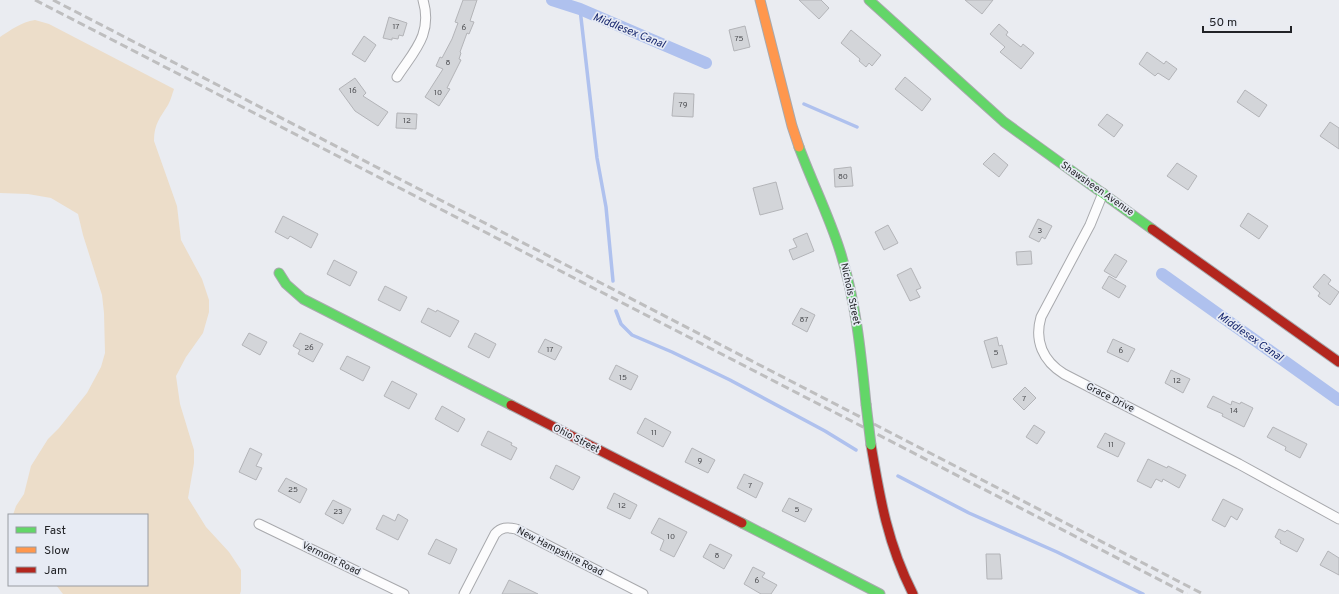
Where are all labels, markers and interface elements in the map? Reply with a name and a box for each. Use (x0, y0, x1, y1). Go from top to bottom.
scale bar (1203, 8, 1291, 34)
water label: Middlesex Canal (591, 10, 668, 52)
text: 50 m (1209, 15, 1237, 31)
house number: 17 (392, 22, 400, 32)
house number: 6 (462, 23, 467, 33)
house number: 75 (734, 34, 744, 44)
house number: 8 (446, 58, 451, 68)
house number: 16 (349, 86, 357, 96)
house number: 10 (434, 88, 442, 98)
house number: 79 (679, 100, 688, 110)
house number: 12 (403, 116, 411, 126)
street label: Shawsheen Avenue (1058, 159, 1136, 219)
house number: 80 (838, 172, 848, 182)
house number: 3 (1038, 226, 1043, 236)
street label: Nichols Street (837, 262, 863, 326)
water label: Middlesex Canal (1215, 309, 1286, 365)
house number: 87 (800, 315, 808, 325)
house number: 26 (304, 343, 314, 353)
house number: 17 (546, 345, 554, 355)
house number: 6 (1119, 346, 1124, 356)
house number: 5 (994, 348, 999, 358)
house number: 15 (619, 373, 627, 383)
house number: 12 (1173, 376, 1181, 386)
street label: Grace Drive (1084, 380, 1136, 416)
house number: 7 (1022, 394, 1026, 404)
house number: 14 (1230, 406, 1238, 416)
street label: Ohio Street (550, 422, 602, 456)
house number: 11 (651, 428, 657, 438)
house number: 11 (1108, 440, 1114, 450)
house number: 9 (698, 456, 703, 466)
house number: 7 (748, 481, 752, 491)
house number: 25 (288, 485, 298, 495)
house number: 12 (618, 501, 626, 511)
house number: 5 (795, 505, 800, 515)
house number: 23 (333, 507, 343, 517)
legend (8, 514, 148, 586)
text: Fast (44, 523, 66, 539)
street label: New Hampshire Road (514, 525, 606, 579)
house number: 10 (667, 532, 675, 542)
street label: Vermont Road (299, 539, 363, 579)
text: Slow (44, 543, 70, 559)
house number: 8 (715, 551, 720, 561)
text: Jam (44, 563, 67, 579)
house number: 6 (755, 576, 760, 586)

